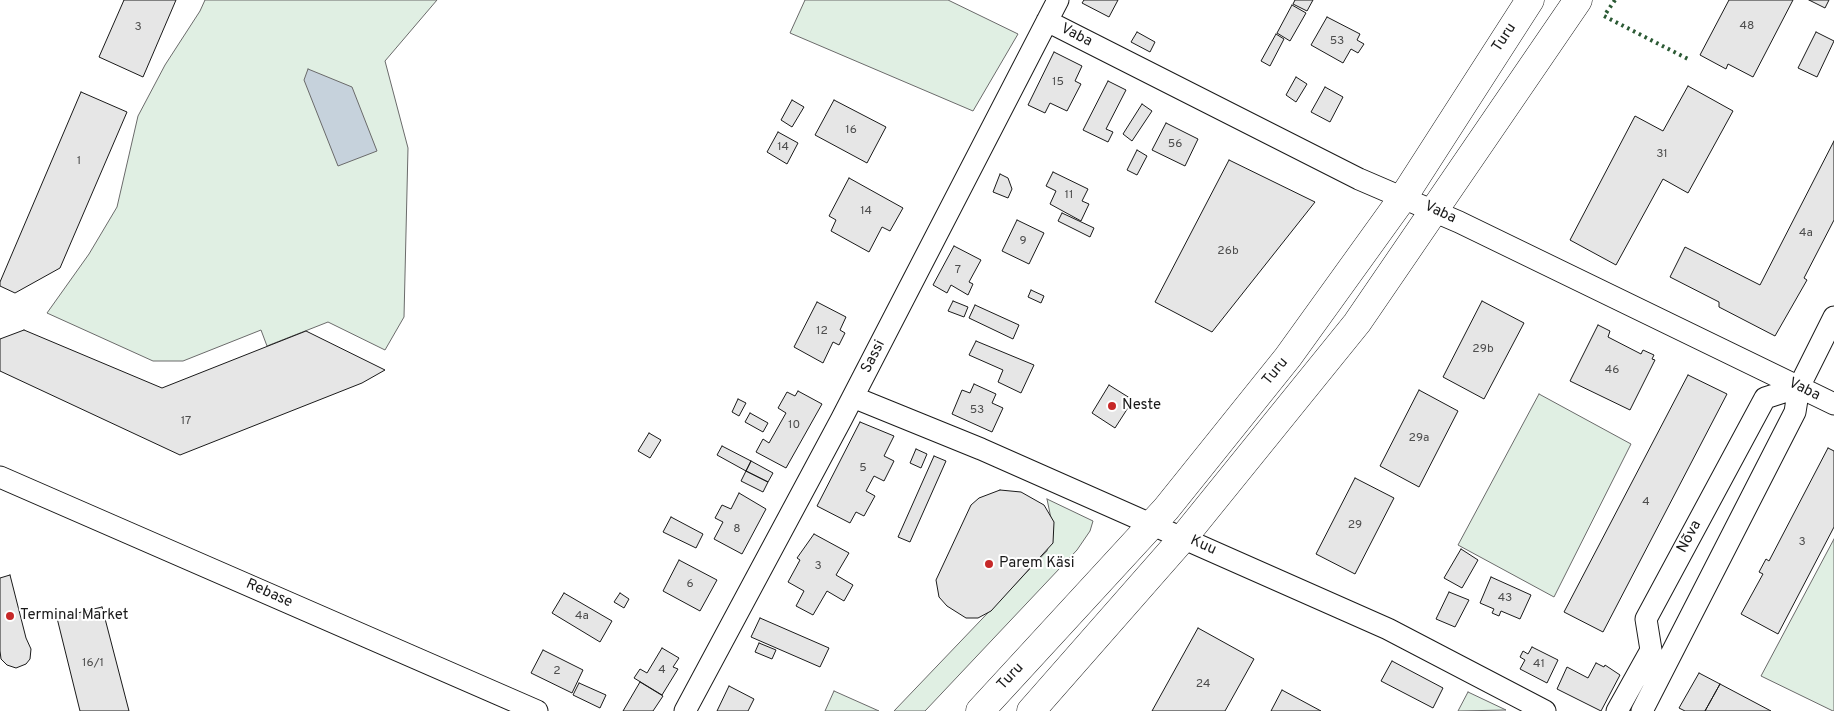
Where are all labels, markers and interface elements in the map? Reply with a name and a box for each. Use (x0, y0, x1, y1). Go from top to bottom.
street label: Vaba (1057, 20, 1095, 52)
street label: Turu (1489, 20, 1521, 56)
house number: 48 (1740, 20, 1754, 34)
house number: 3 (134, 21, 142, 35)
house number: 53 (1330, 35, 1344, 49)
house number: 15 (1052, 76, 1064, 90)
house number: 16 (845, 124, 857, 138)
house number: 56 (1168, 138, 1182, 152)
house number: 14 (777, 141, 789, 155)
house number: 31 (1656, 148, 1668, 162)
house number: 1 (77, 155, 81, 169)
house number: 11 (1065, 189, 1073, 203)
street label: Vaba (1421, 198, 1459, 228)
house number: 14 (860, 205, 872, 219)
house number: 4a (1799, 227, 1813, 241)
house number: 9 (1019, 235, 1027, 249)
house number: 26b (1217, 245, 1239, 259)
house number: 7 (955, 264, 961, 278)
house number: 12 (816, 325, 828, 339)
street label: Sassi (858, 337, 890, 377)
house number: 29b (1472, 343, 1494, 357)
street label: Turu (1259, 354, 1293, 390)
house number: 46 (1605, 364, 1619, 378)
street label: Vaba (1785, 375, 1823, 405)
place label: Neste (1122, 397, 1161, 415)
marker: Neste (1106, 400, 1118, 412)
house number: 53 (970, 404, 984, 418)
house number: 17 (181, 415, 191, 429)
house number: 10 (788, 419, 800, 433)
house number: 29a (1409, 432, 1429, 446)
house number: 5 (859, 462, 867, 476)
house number: 4 (1642, 496, 1650, 510)
street label: Nõva (1674, 518, 1706, 556)
house number: 29 (1348, 519, 1362, 533)
house number: 8 (733, 523, 741, 537)
street label: Kuu (1187, 532, 1219, 560)
house number: 3 (1798, 536, 1806, 550)
place label: Parem Käsi (999, 555, 1075, 573)
marker: Parem Käsi (983, 558, 995, 570)
house number: 3 (814, 560, 822, 574)
street label: Rebase (243, 576, 295, 612)
house number: 6 (686, 578, 694, 592)
house number: 43 (1498, 592, 1512, 606)
place label: Terminal Market (20, 607, 128, 625)
marker: Terminal Market (4, 610, 16, 622)
house number: 4a (575, 610, 589, 624)
house number: 16/1 (82, 657, 104, 671)
house number: 41 (1533, 658, 1545, 672)
street label: Turu (994, 660, 1028, 694)
house number: 4 (658, 664, 666, 678)
house number: 2 (553, 665, 561, 679)
house number: 24 (1196, 678, 1210, 692)

